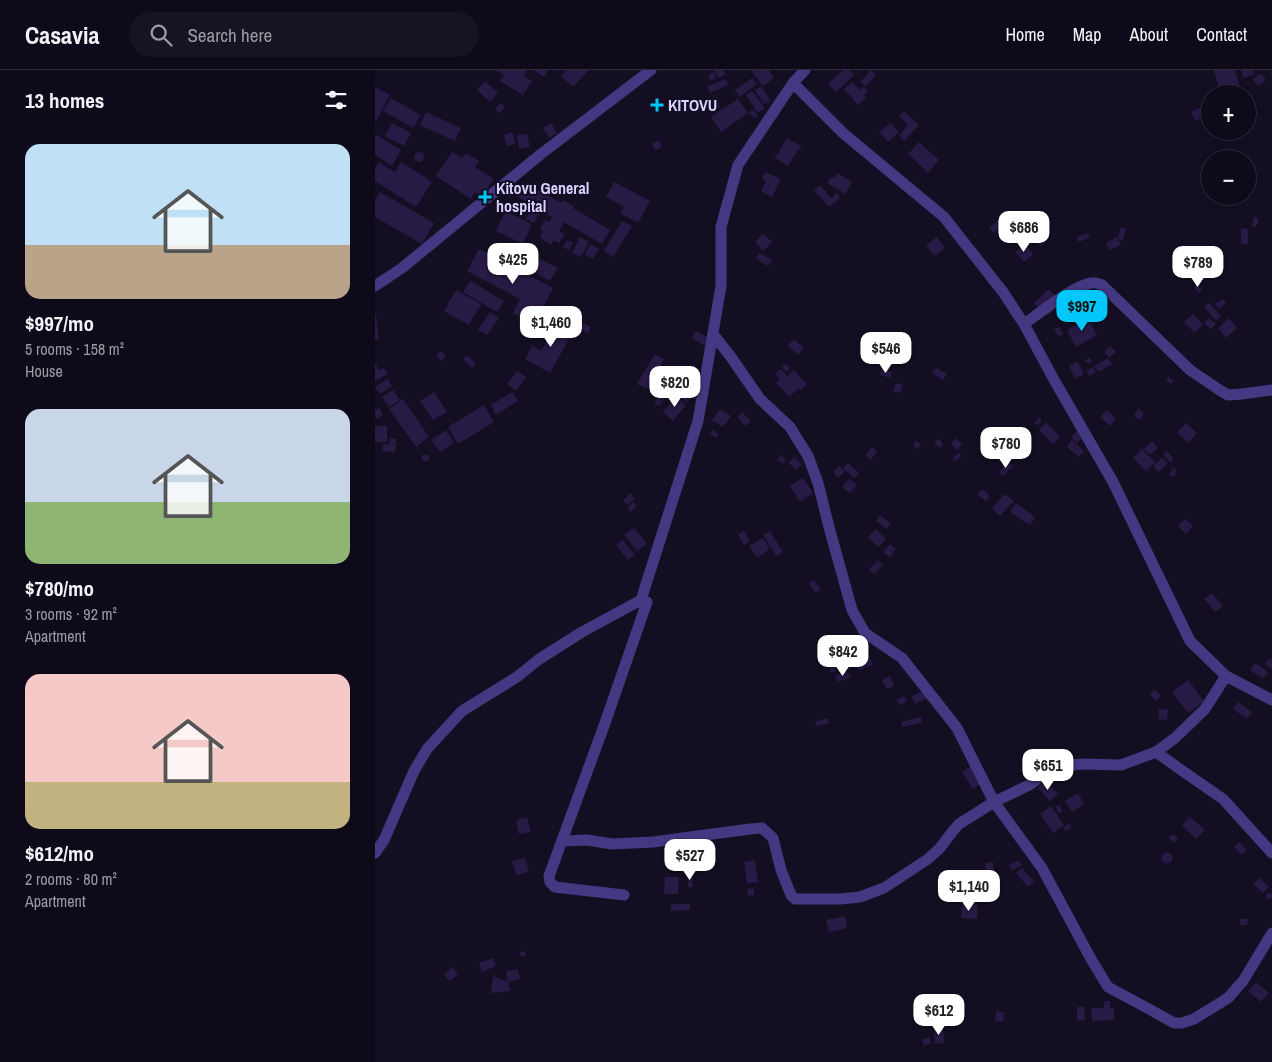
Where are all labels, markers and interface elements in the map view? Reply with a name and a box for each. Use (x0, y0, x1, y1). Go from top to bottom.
search box (129, 12, 479, 57)
text: Casavia (25, 19, 99, 51)
icon: search (147, 21, 175, 49)
text: Search here (187, 22, 272, 48)
text: Home (1005, 22, 1045, 47)
text: Map (1073, 22, 1102, 47)
text: About (1130, 22, 1168, 47)
text: Contact (1196, 22, 1247, 47)
map controls (1201, 85, 1256, 205)
button: + (1201, 85, 1256, 140)
text: 13 homes (25, 86, 104, 115)
icon: filters (322, 86, 350, 114)
place label: KITOVU (668, 94, 717, 116)
marker: KITOVU (650, 98, 664, 112)
button: − (1201, 150, 1256, 205)
icon: home (143, 176, 233, 266)
place label: Kitovu General hospital (496, 177, 589, 217)
marker: Kitovu General hospital (478, 190, 492, 204)
pin: $686 (994, 210, 1054, 253)
text: $686 (1009, 216, 1039, 238)
pin: $425 (483, 242, 543, 285)
pin: $789 (1168, 246, 1228, 288)
text: $425 (498, 248, 528, 270)
text: $789 (1183, 251, 1213, 273)
pin: $997 (1052, 290, 1112, 332)
text: $997 (1067, 295, 1097, 317)
pin: $1,460 (510, 306, 592, 348)
text: $997/mo (25, 309, 94, 338)
text: $1,460 (531, 311, 571, 333)
pin: $546 (856, 332, 916, 374)
text: $546 (871, 337, 901, 359)
text: 5 rooms · 158 m² (25, 338, 124, 360)
text: House (25, 360, 63, 382)
pin: $820 (645, 366, 705, 408)
text: $820 (660, 371, 690, 393)
pin: $780 (976, 426, 1036, 469)
text: $780 (991, 432, 1021, 454)
icon: home (143, 441, 233, 531)
text: $780/mo (25, 574, 94, 603)
text: 3 rooms · 92 m² (25, 603, 117, 625)
text: Apartment (25, 625, 86, 647)
pin: $842 (813, 634, 873, 677)
text: $842 (828, 640, 858, 662)
icon: home (143, 706, 233, 796)
pin: $651 (1018, 748, 1078, 791)
text: $651 (1033, 754, 1063, 776)
pin: $527 (660, 838, 720, 881)
text: $612/mo (25, 839, 94, 868)
text: $527 (675, 844, 705, 866)
text: 2 rooms · 80 m² (25, 868, 117, 890)
pin: $1,140 (928, 870, 1010, 912)
text: $1,140 (949, 875, 989, 897)
text: Apartment (25, 890, 86, 912)
pin: $612 (909, 994, 969, 1036)
text: $612 (924, 999, 954, 1021)

